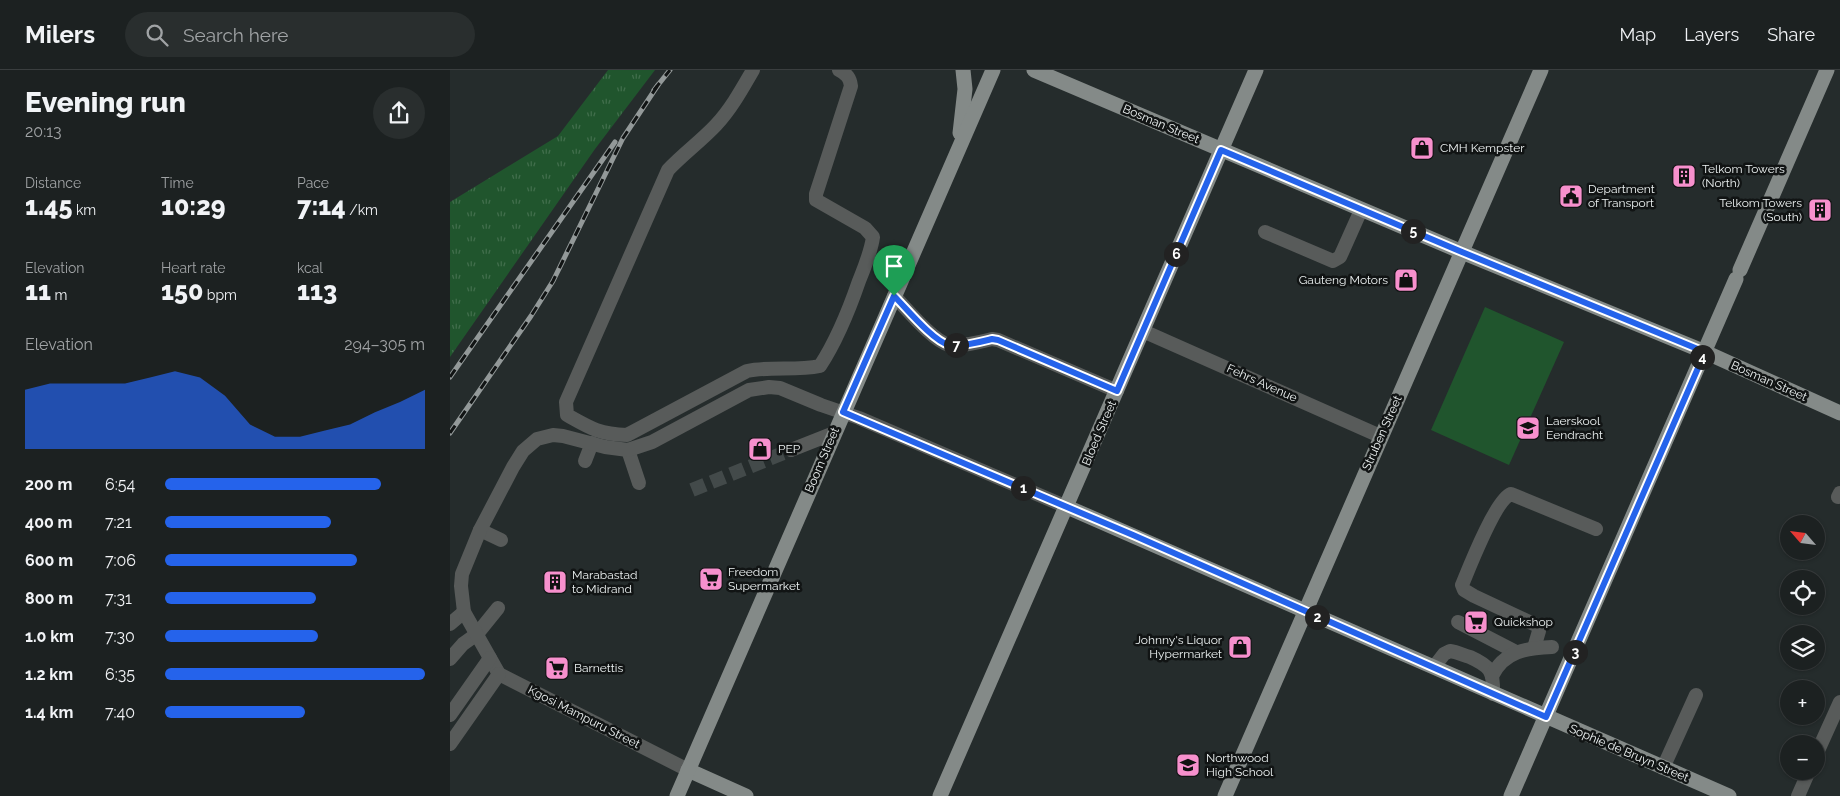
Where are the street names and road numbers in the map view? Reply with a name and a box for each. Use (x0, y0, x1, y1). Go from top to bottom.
street label: Bosman Street (1121, 102, 1201, 146)
street label: Bosman Street (1729, 358, 1809, 404)
street label: Fehrs Avenue (1225, 361, 1299, 405)
street label: Struben Street (1359, 393, 1405, 473)
street label: Bloed Street (1079, 398, 1119, 468)
street label: Boom Street (802, 425, 842, 495)
street label: Kgosi Mampuru Street (526, 683, 642, 751)
street label: Sophie de Bruyn Street (1567, 721, 1691, 785)

